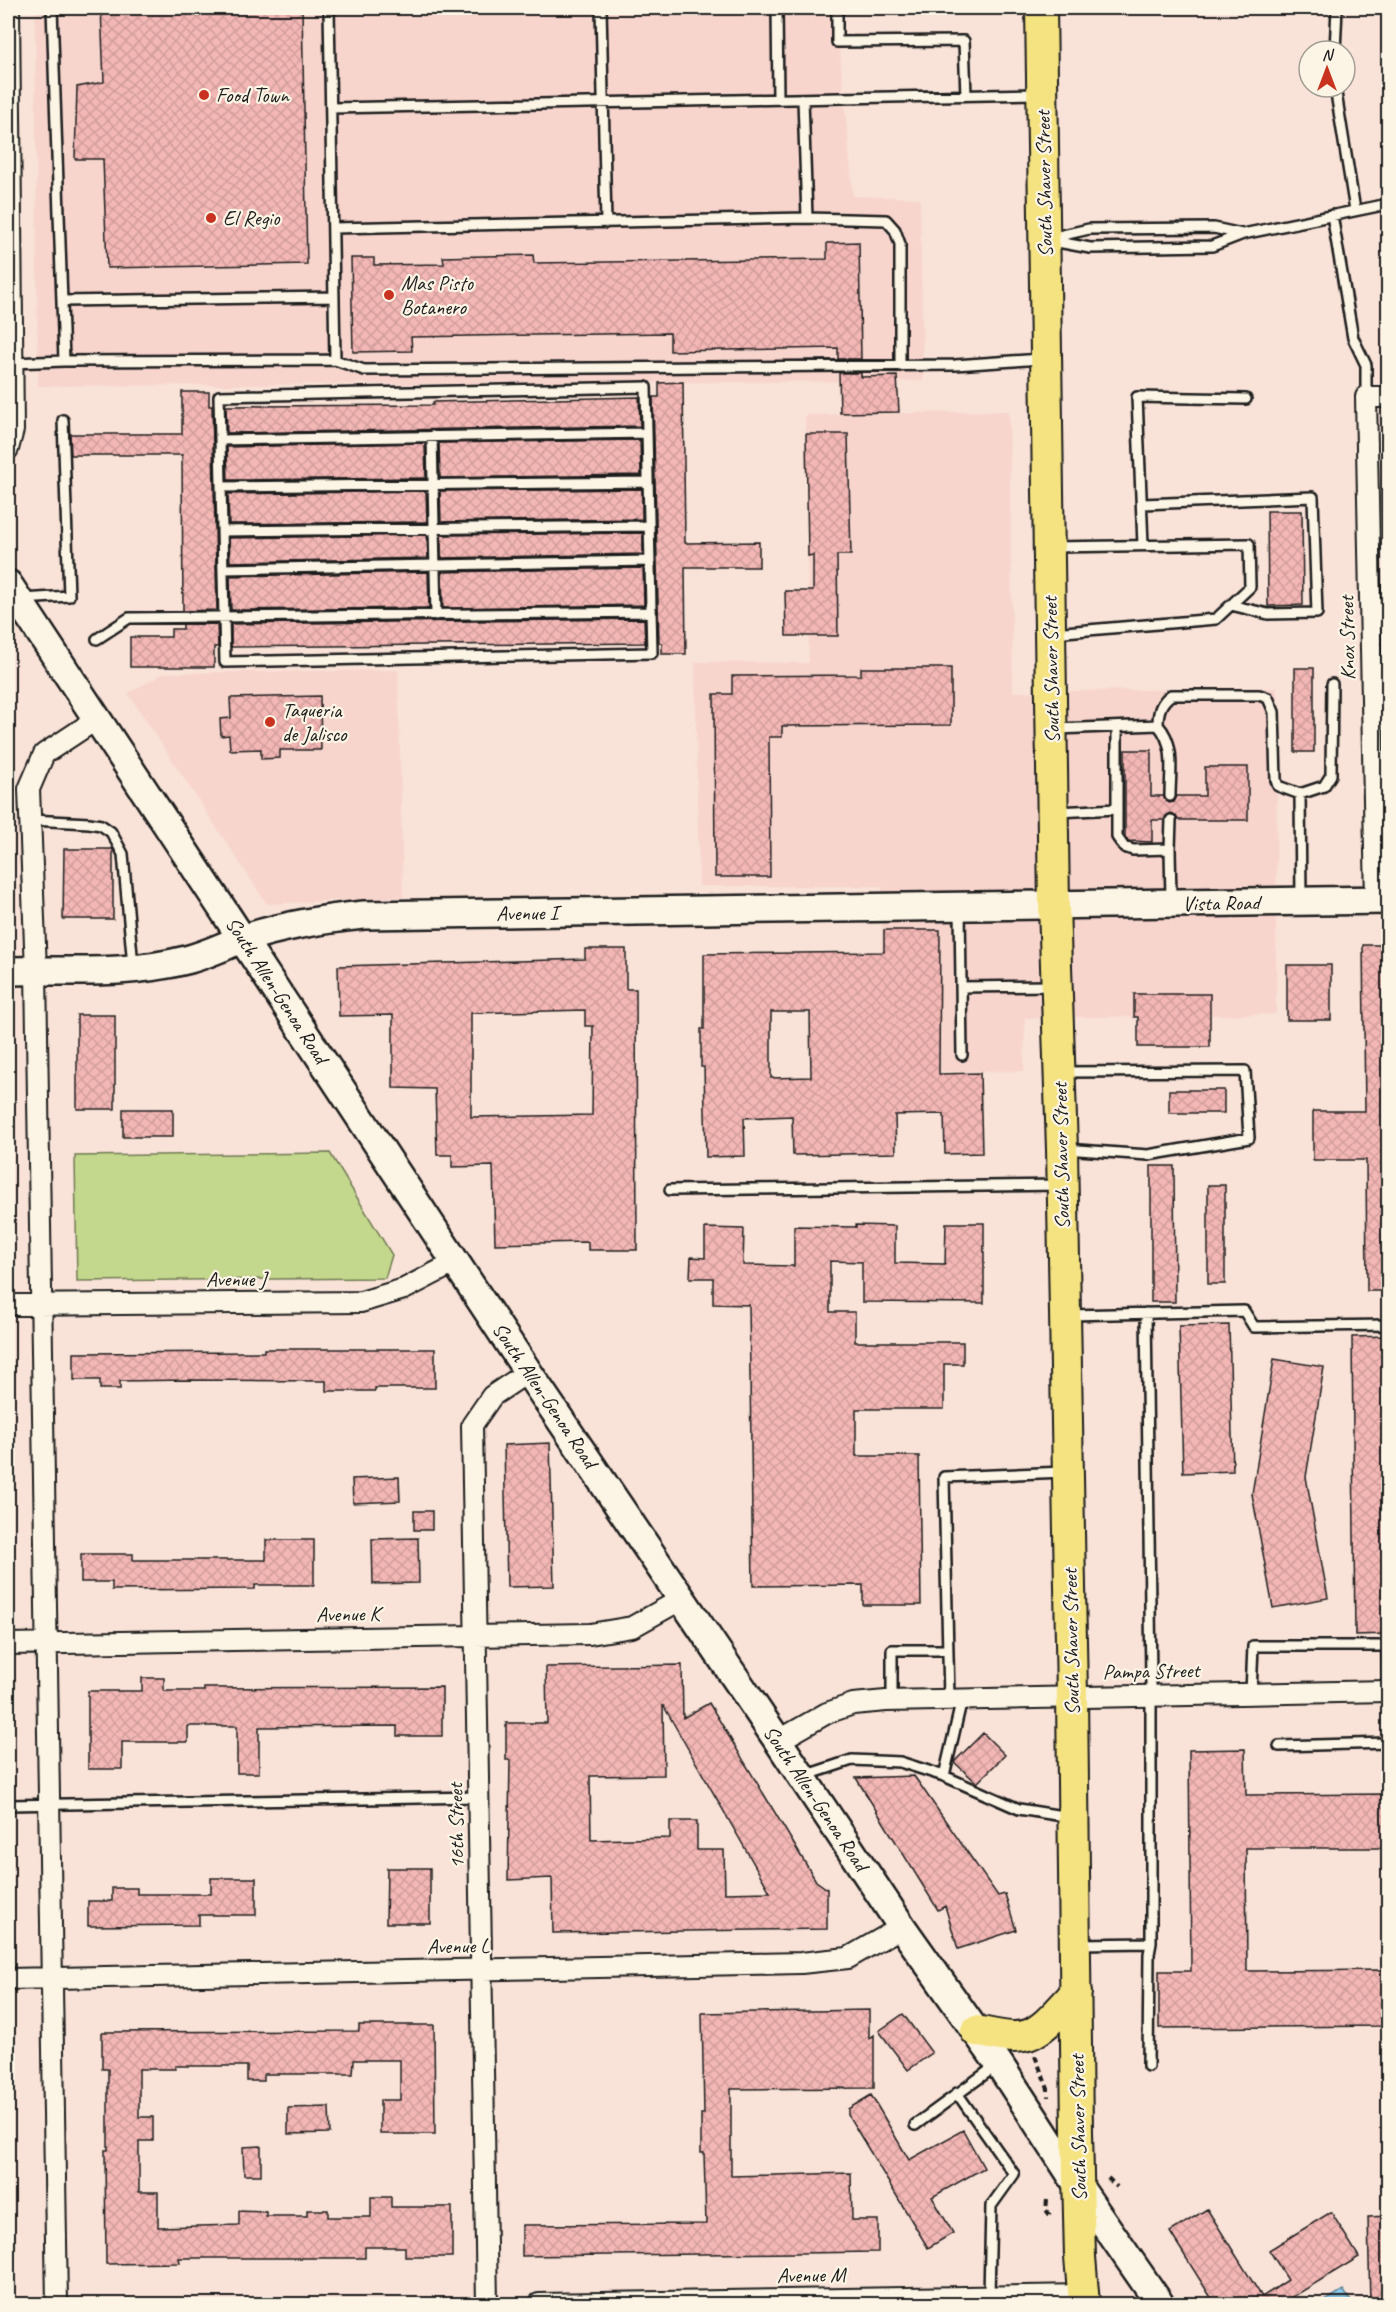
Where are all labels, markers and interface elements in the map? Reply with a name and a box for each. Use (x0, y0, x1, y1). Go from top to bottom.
north arrow (1297, 39, 1357, 99)
text: N (1322, 45, 1335, 65)
place label: Food Town (216, 82, 290, 108)
marker: Food Town (197, 88, 211, 102)
street label: South Shaver Street (1030, 108, 1058, 258)
place label: El Regio (223, 205, 281, 231)
marker: El Regio (204, 211, 218, 225)
place label: Mas Pisto Botanero (401, 270, 474, 320)
marker: Mas Pisto Botanero (382, 288, 396, 302)
street label: South Shaver Street (1037, 594, 1065, 744)
street label: Knox Street (1333, 594, 1361, 680)
place label: Taqueria de Jalisco (282, 697, 348, 747)
marker: Taqueria de Jalisco (263, 715, 277, 729)
street label: Vista Road (1182, 889, 1263, 917)
street label: Avenue I (496, 899, 563, 927)
street label: South Allen-Genoa Road (220, 912, 336, 1071)
street label: South Shaver Street (1047, 1080, 1075, 1230)
street label: Avenue J (206, 1266, 269, 1292)
street label: South Allen-Genoa Road (487, 1317, 605, 1476)
street label: South Shaver Street (1057, 1566, 1085, 1716)
street label: Avenue K (316, 1600, 385, 1628)
street label: Pampa Street (1102, 1657, 1202, 1685)
street label: South Allen-Genoa Road (758, 1720, 876, 1879)
street label: 16th Street (442, 1781, 470, 1869)
street label: Avenue L (427, 1932, 490, 1960)
street label: South Shaver Street (1064, 2052, 1092, 2202)
street label: Avenue M (777, 2261, 847, 2289)

